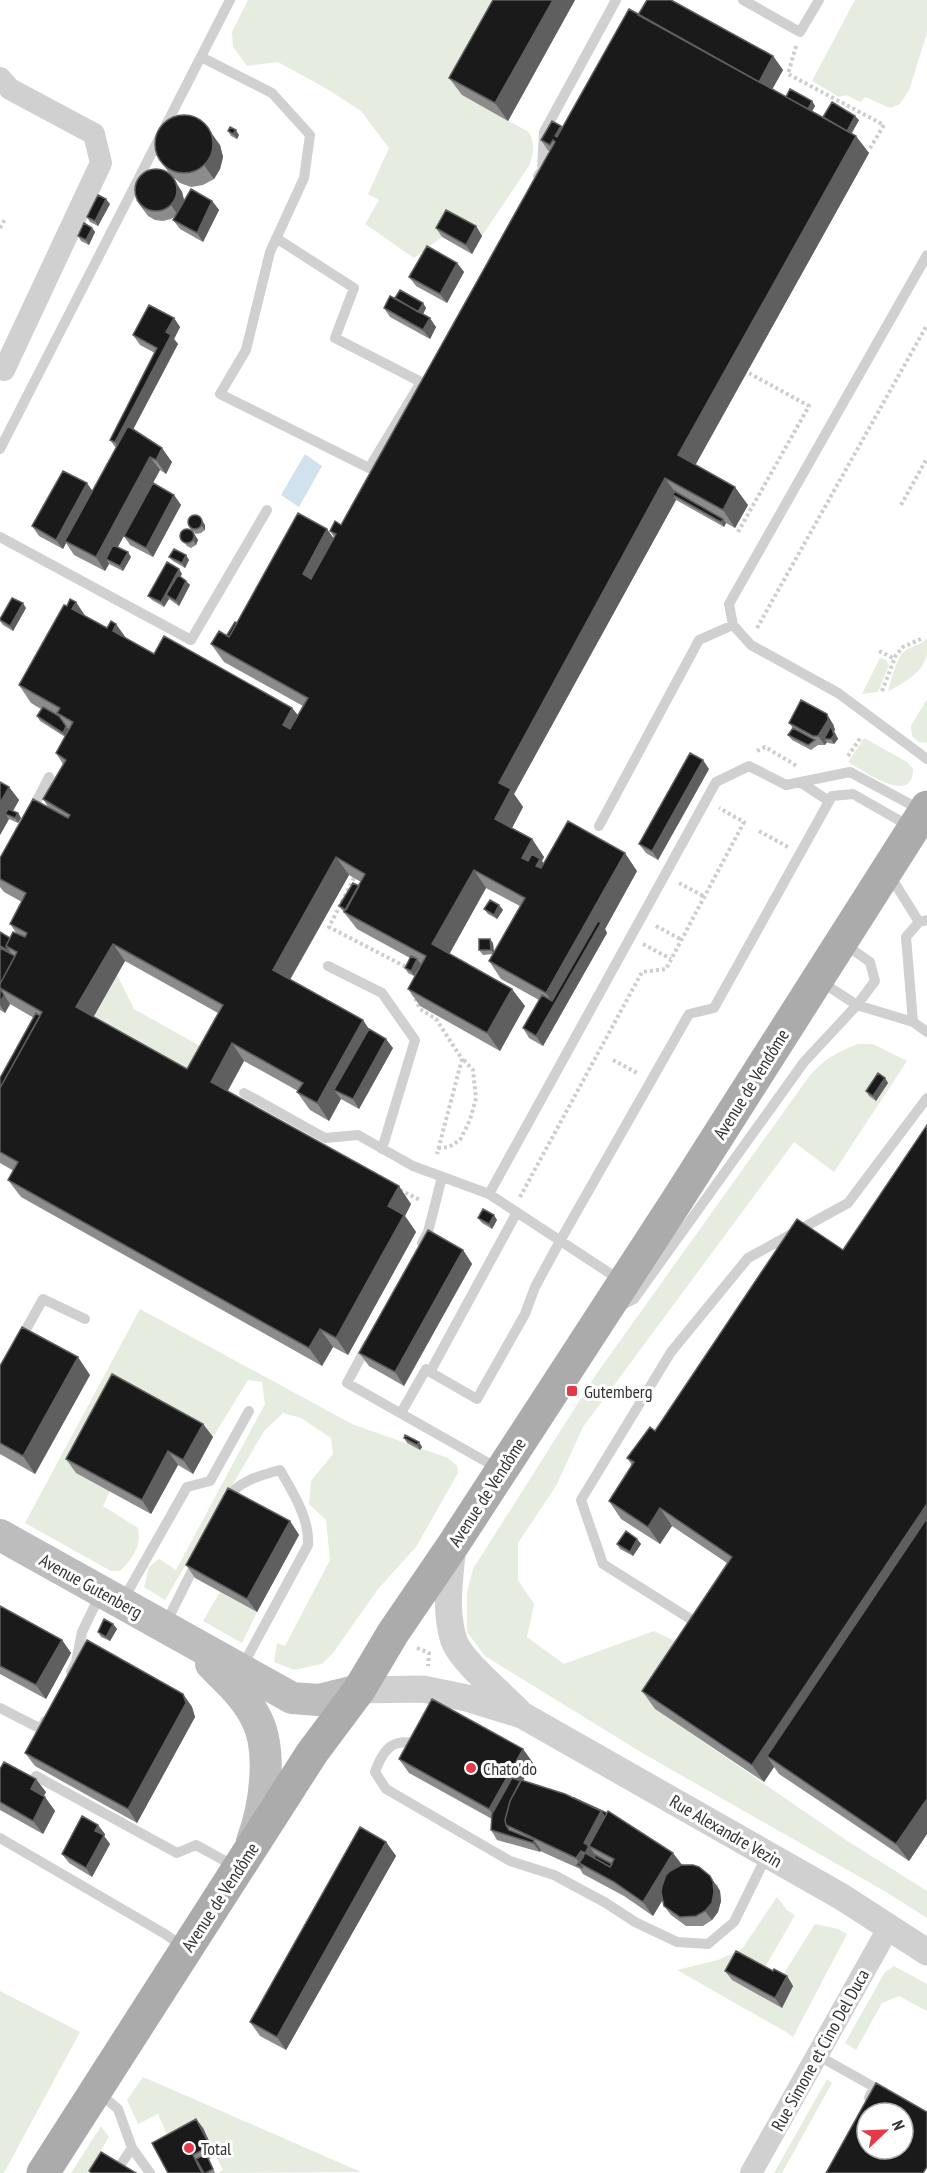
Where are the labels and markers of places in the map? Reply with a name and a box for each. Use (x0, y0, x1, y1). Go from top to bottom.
place label: Gutemberg (584, 1380, 653, 1403)
marker: Gutemberg (565, 1384, 579, 1398)
place label: Chato'do (483, 1757, 537, 1780)
marker: Chato'do (464, 1761, 478, 1775)
place label: Total (201, 2137, 232, 2160)
marker: Total (182, 2141, 196, 2155)

